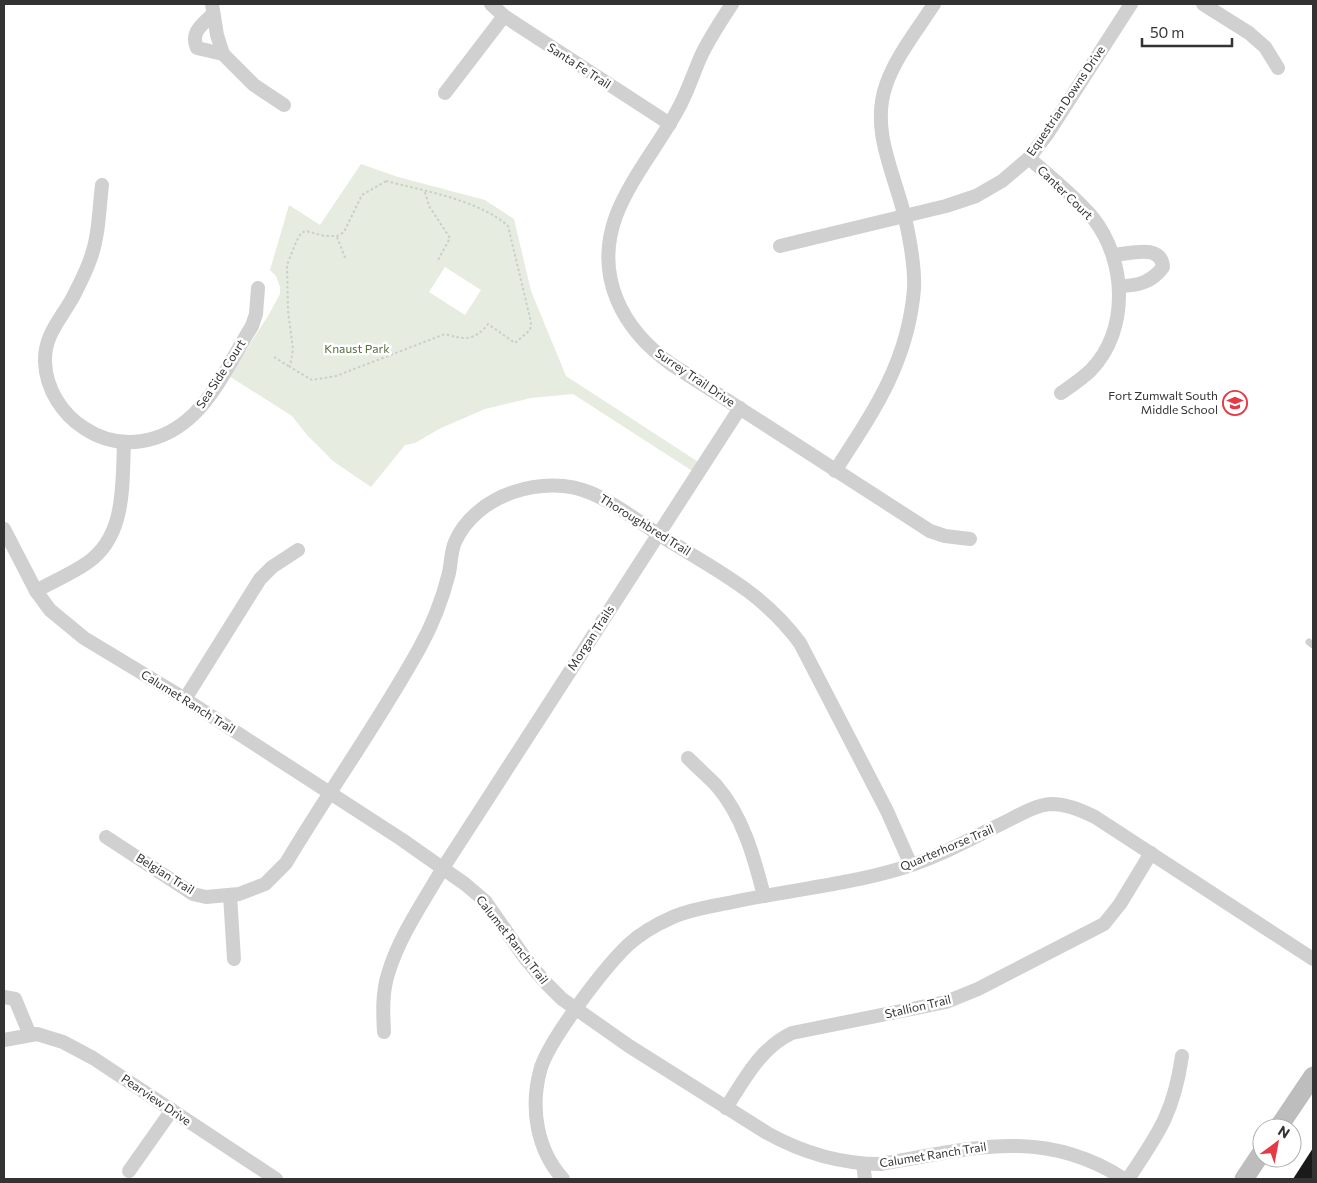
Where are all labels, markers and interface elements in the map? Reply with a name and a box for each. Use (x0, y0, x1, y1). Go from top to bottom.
scale bar (1142, 15, 1232, 47)
text: 50 m (1150, 23, 1184, 41)
street label: Santa Fe Trail (545, 39, 614, 91)
street label: Equestrian Downs Drive (1023, 43, 1107, 158)
street label: Canter Court (1035, 162, 1096, 222)
street label: Sea Side Court (193, 336, 248, 411)
park label: Knaust Park (324, 341, 390, 355)
street label: Surrey Trail Drive (653, 345, 738, 409)
place label: Fort Zumwalt South Middle School (1108, 388, 1218, 416)
school or university icon: Fort Zumwalt South Middle School (1222, 390, 1248, 416)
street label: Thoroughbred Trail (597, 491, 694, 558)
street label: Morgan Trails (564, 602, 616, 673)
street label: Calumet Ranch Trail (139, 667, 238, 736)
street label: Quarterhorse Trail (898, 821, 995, 873)
street label: Belgian Trail (134, 850, 197, 897)
street label: Calumet Ranch Trail (474, 892, 552, 986)
street label: Stallion Trail (883, 992, 952, 1020)
street label: Pearview Drive (119, 1071, 194, 1128)
north arrow (1252, 1118, 1302, 1168)
text: N (1275, 1122, 1293, 1142)
street label: Calumet Ranch Trail (878, 1139, 987, 1169)

